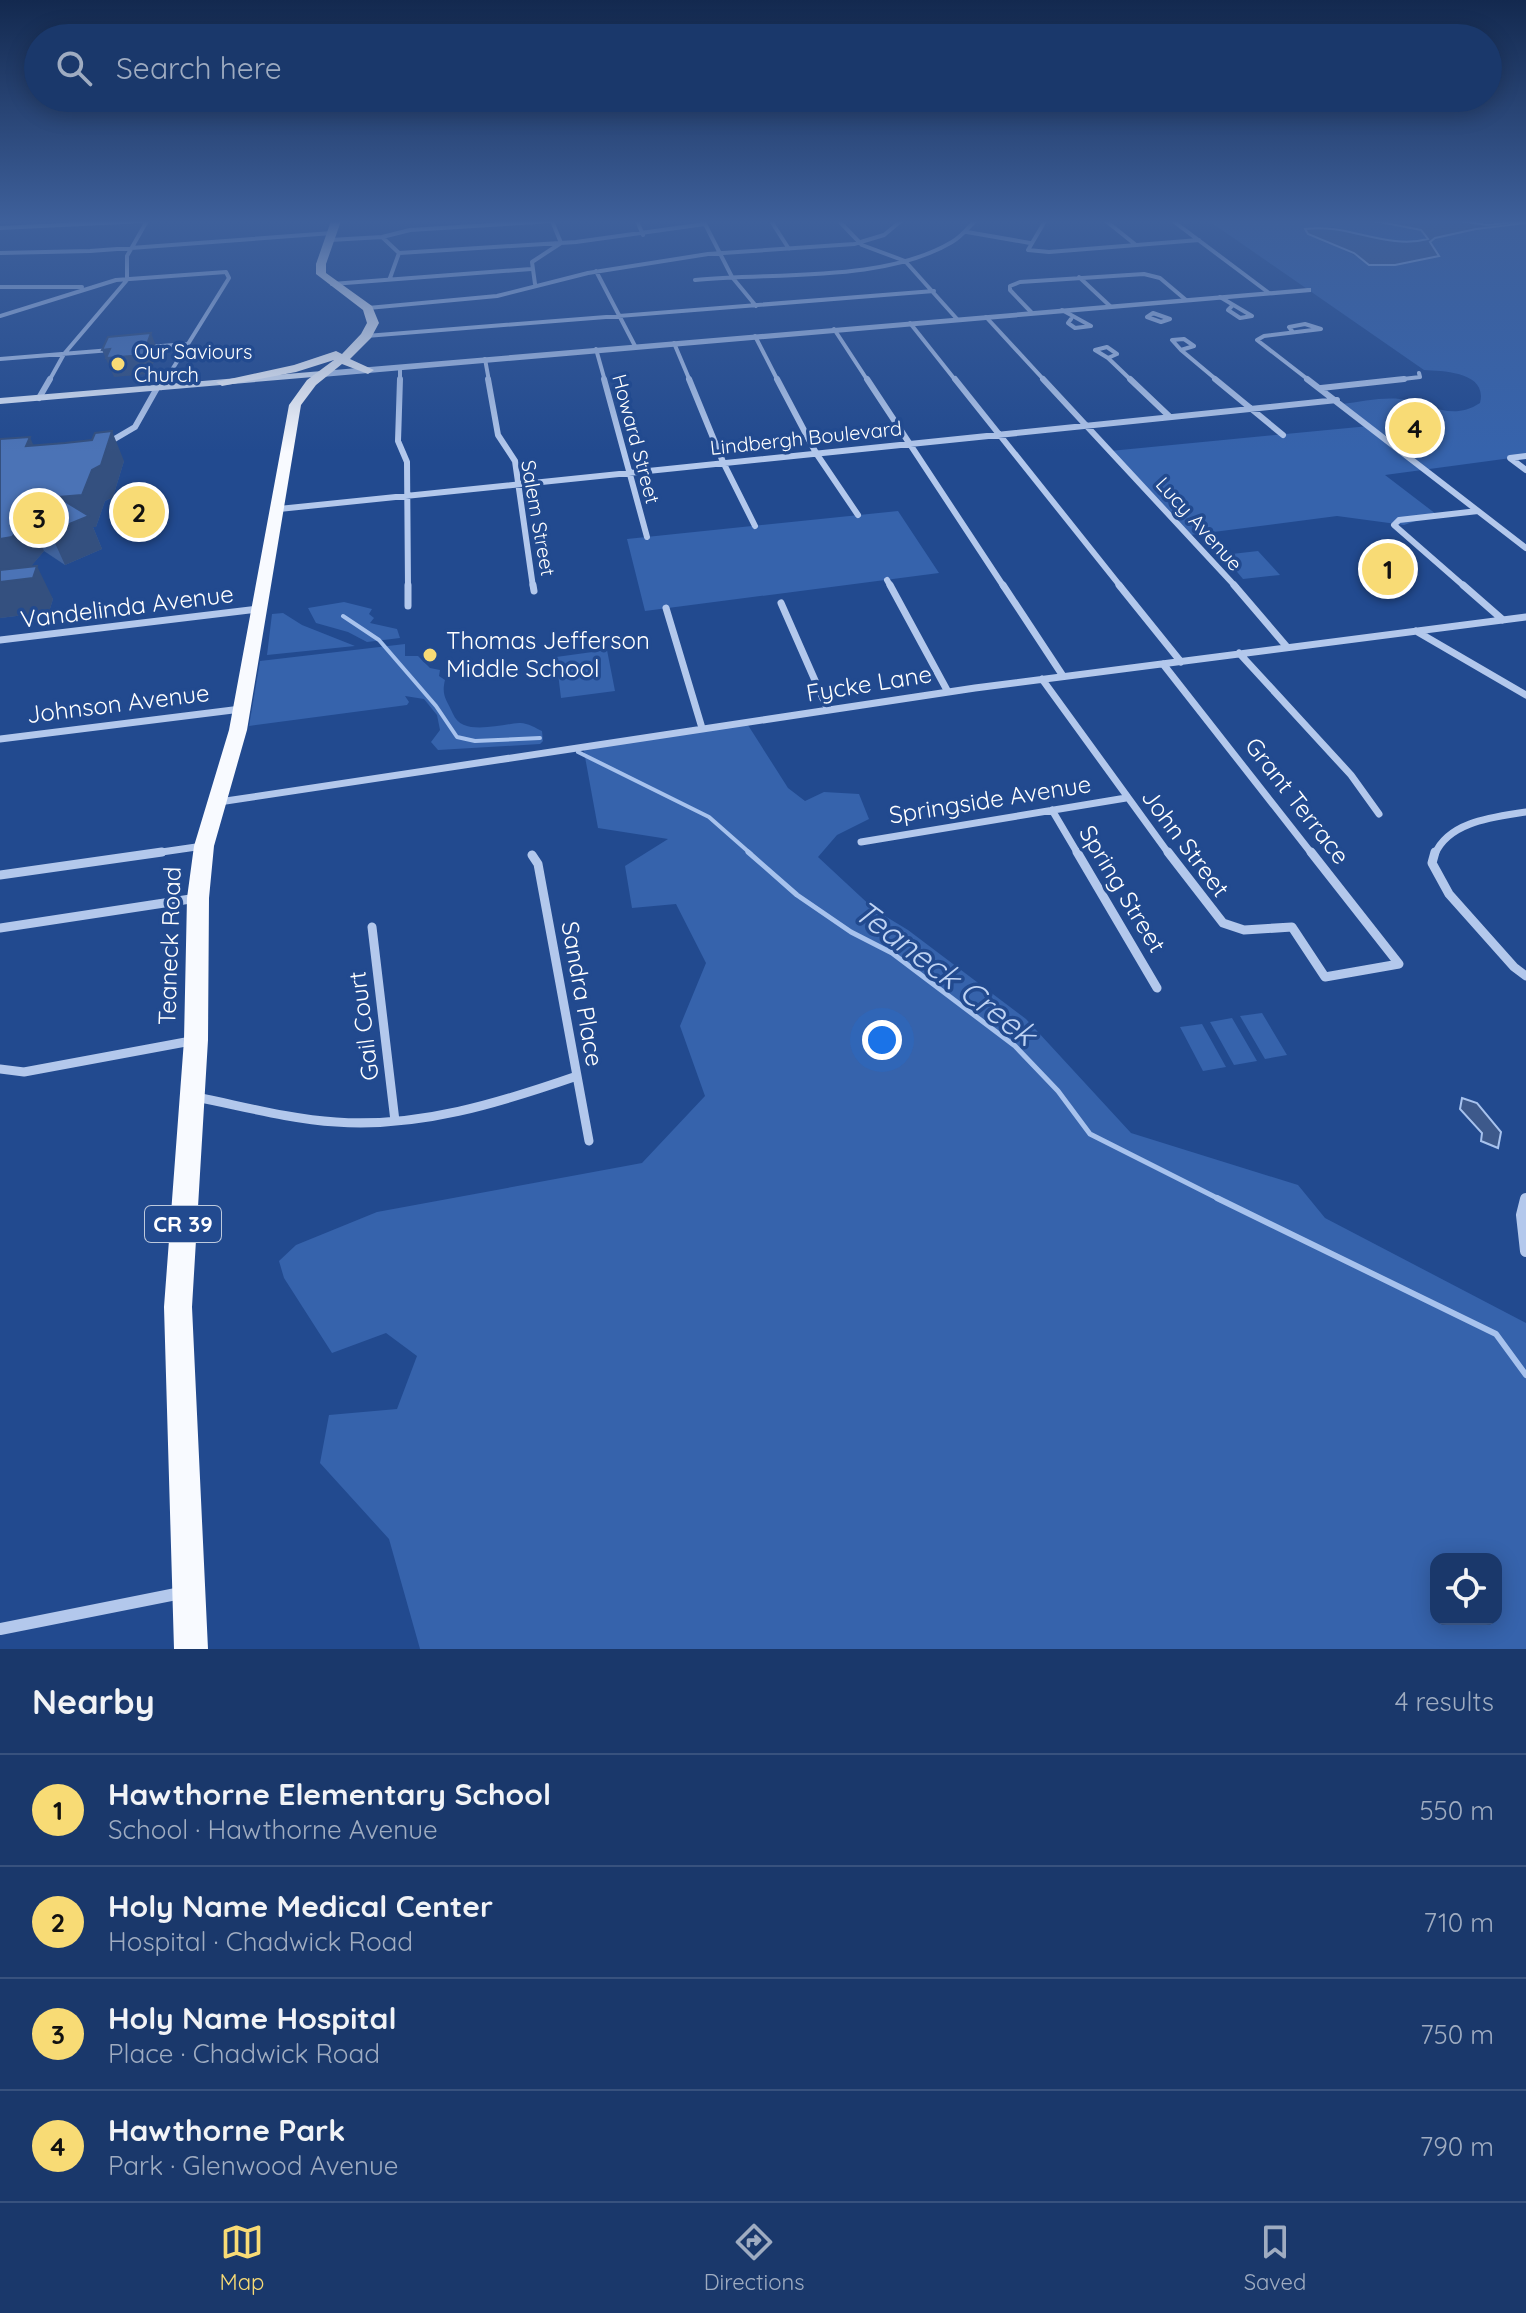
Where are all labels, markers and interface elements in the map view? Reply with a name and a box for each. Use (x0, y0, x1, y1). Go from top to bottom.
search box (24, 24, 1502, 112)
icon: search (52, 46, 96, 90)
text: Search here (116, 49, 282, 87)
place label: Our Saviours Church (134, 339, 252, 387)
marker: Our Saviours Church (109, 355, 127, 373)
street label: Howard Street (607, 371, 666, 507)
pin: 4 (1389, 398, 1441, 458)
street label: Lindbergh Boulevard (709, 415, 903, 460)
street label: Salem Street (516, 458, 561, 578)
street label: Lucy Avenue (1151, 472, 1248, 576)
pin: 2 (113, 482, 165, 542)
pin: 3 (13, 488, 65, 548)
pin: 1 (1362, 539, 1414, 599)
street label: Vandelinda Avenue (19, 578, 235, 634)
place label: Thomas Jefferson Middle School (446, 625, 650, 683)
marker: Thomas Jefferson Middle School (421, 646, 439, 664)
street label: Fycke Lane (804, 658, 934, 708)
street label: Johnson Avenue (25, 677, 211, 729)
street label: Grant Terrace (1239, 731, 1357, 870)
street label: Springside Avenue (887, 768, 1093, 830)
street label: John Street (1135, 782, 1236, 902)
street label: Spring Street (1073, 819, 1173, 958)
street label: Teaneck Road (151, 866, 187, 1026)
water label: Teaneck Creek (847, 891, 1047, 1055)
street label: Sandra Place (555, 919, 611, 1069)
street label: Gail Court (341, 970, 385, 1083)
your location (862, 1020, 902, 1060)
road number: CR 39 (145, 1206, 221, 1242)
map controls (1430, 1553, 1502, 1625)
button: locate (1430, 1553, 1502, 1625)
text: Nearby (32, 1680, 155, 1723)
text: 4 results (1395, 1685, 1494, 1718)
text: Hawthorne Elementary School (108, 1775, 551, 1813)
text: 1 (53, 1794, 63, 1827)
text: 550 m (1419, 1794, 1494, 1827)
text: School · Hawthorne Avenue (108, 1813, 438, 1846)
text: Holy Name Medical Center (108, 1887, 493, 1925)
text: 2 (51, 1906, 65, 1939)
text: 710 m (1424, 1906, 1494, 1939)
text: Hospital · Chadwick Road (108, 1925, 413, 1958)
text: Holy Name Hospital (108, 1999, 396, 2037)
text: 3 (51, 2018, 65, 2051)
text: 750 m (1420, 2018, 1494, 2051)
text: Place · Chadwick Road (108, 2037, 380, 2070)
text: Hawthorne Park (108, 2111, 345, 2149)
text: 4 (50, 2130, 66, 2163)
text: 790 m (1420, 2130, 1494, 2163)
text: Park · Glenwood Avenue (108, 2149, 399, 2182)
tab: Map (220, 2220, 264, 2296)
tab: Directions (704, 2220, 804, 2296)
tab: Saved (1244, 2220, 1306, 2296)

